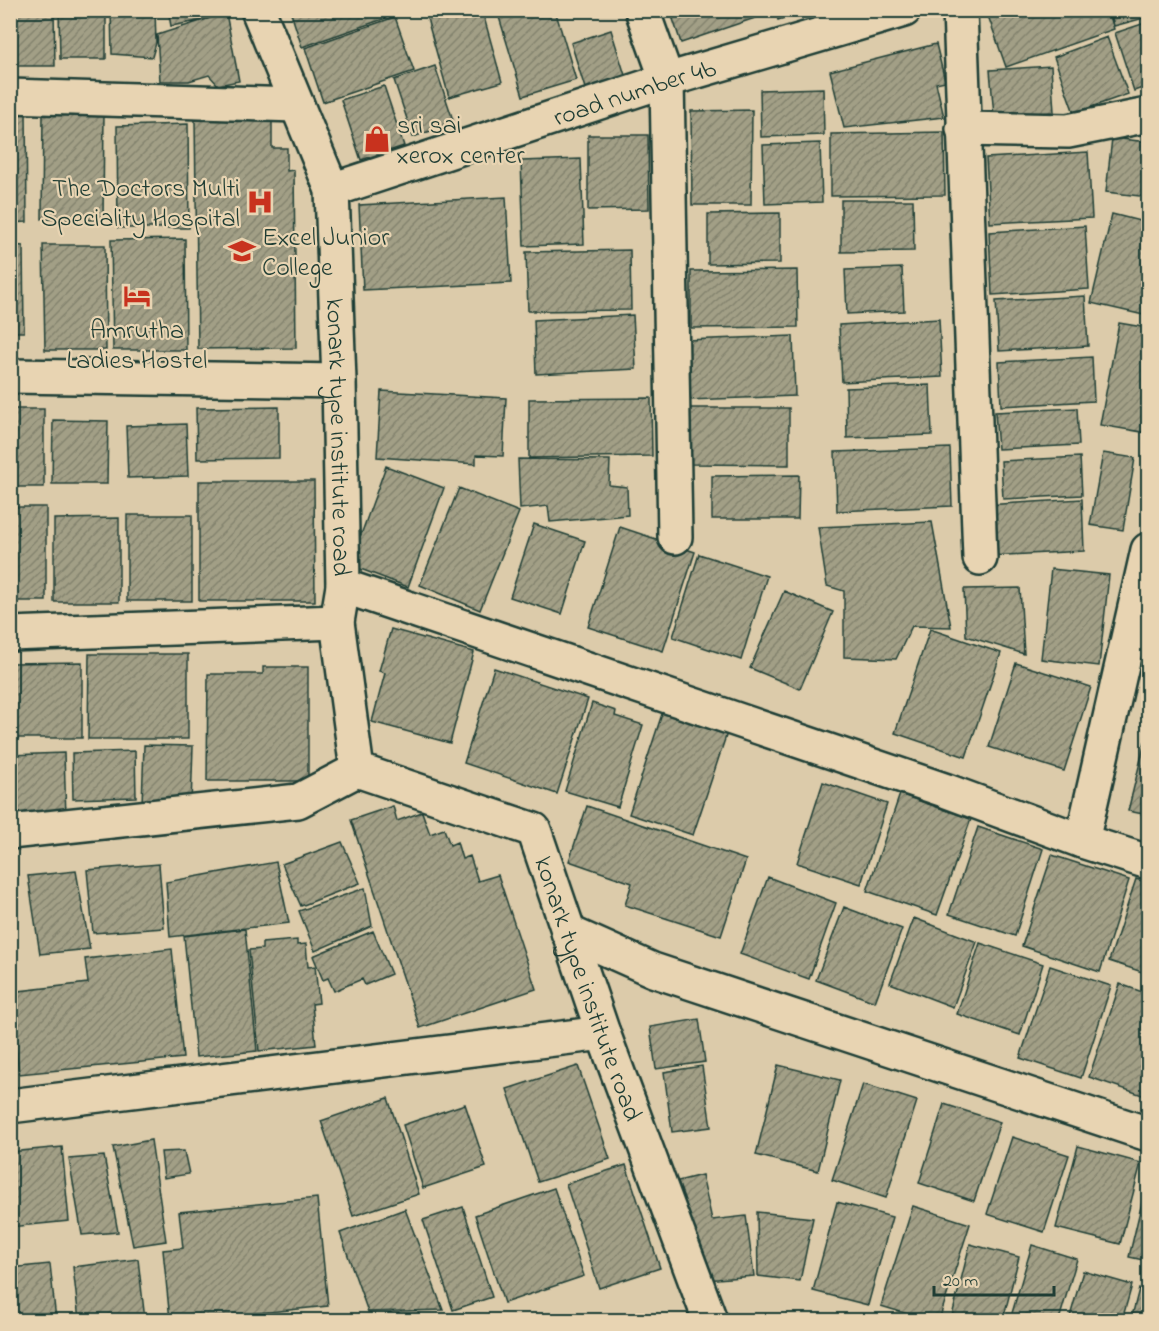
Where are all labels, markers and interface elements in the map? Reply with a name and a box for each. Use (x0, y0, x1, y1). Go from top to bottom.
street label: road number 4b (549, 50, 721, 138)
place label: sri sai xerox center (396, 108, 525, 176)
shop icon: sri sai xerox center (362, 124, 392, 154)
place label: The Doctors Multi Speciality Hospital (41, 171, 240, 239)
hospital icon: The Doctors Multi Speciality Hospital (245, 187, 275, 217)
place label: Excel Junior College (262, 220, 390, 288)
school or university icon: Excel Junior College (227, 236, 257, 266)
hotel icon: Amrutha Ladies Hostel (122, 281, 152, 311)
street label: konark type institute road (314, 298, 359, 577)
place label: Amrutha Ladies Hostel (67, 313, 207, 381)
street label: konark type institute road (522, 852, 650, 1128)
scale bar (934, 1259, 1054, 1297)
text: 20 m (943, 1269, 978, 1295)

